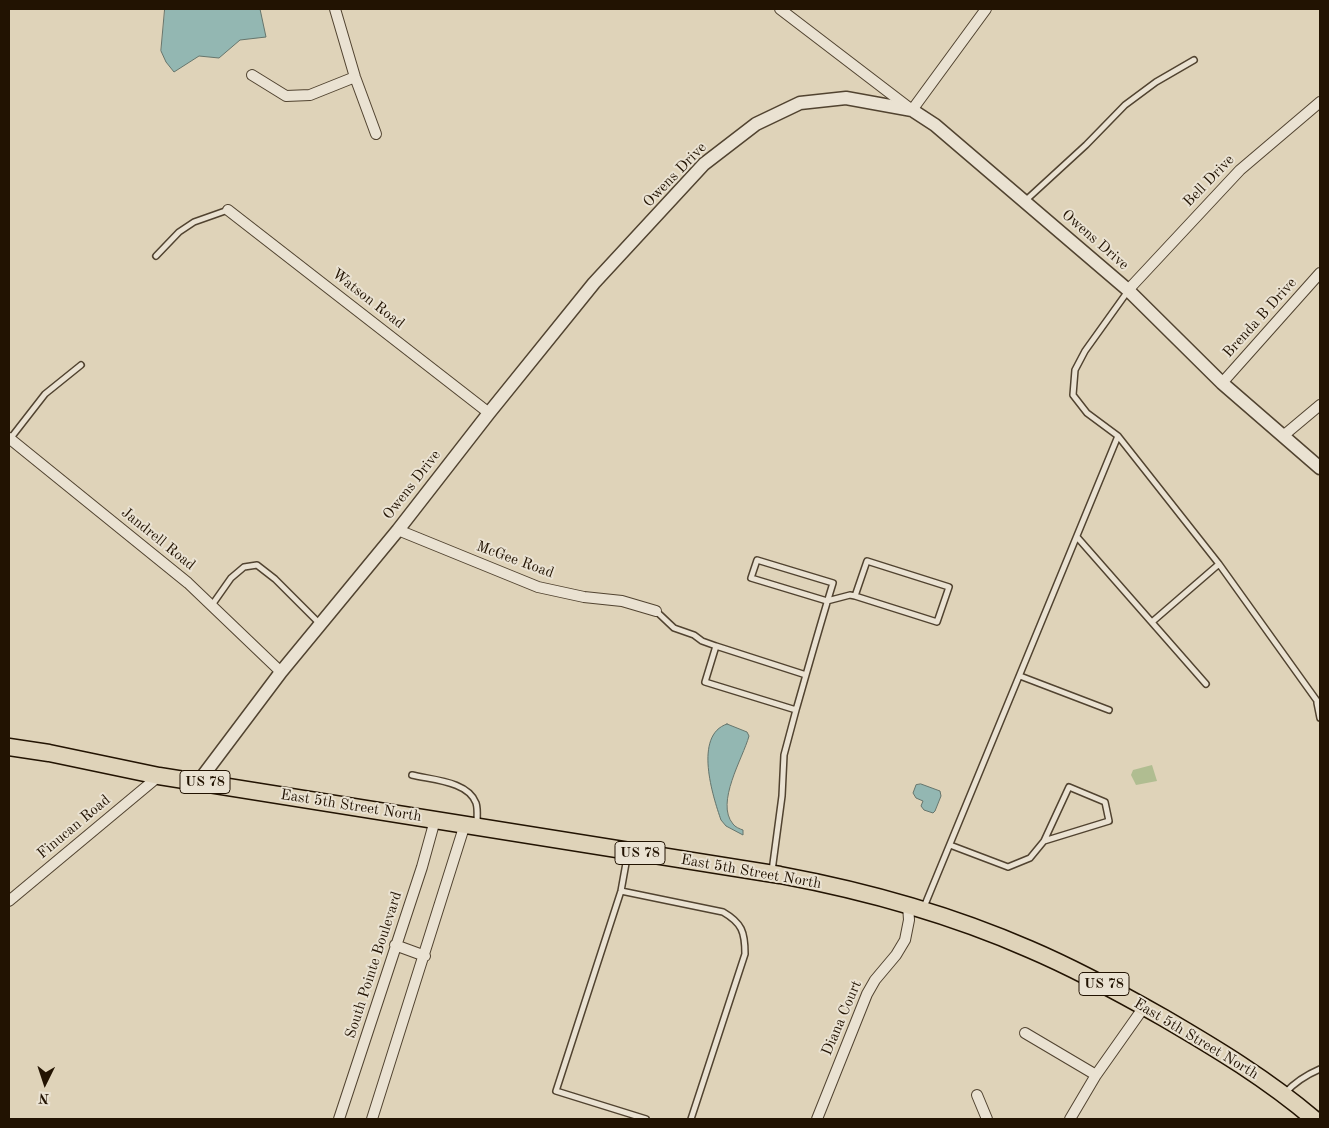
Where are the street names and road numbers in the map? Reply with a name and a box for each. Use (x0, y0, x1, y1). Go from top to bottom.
street label: Owens Drive (640, 139, 710, 211)
street label: Bell Drive (1180, 151, 1238, 211)
street label: Owens Drive (1058, 206, 1132, 274)
street label: Watson Road (328, 265, 408, 333)
street label: Brenda B Drive (1219, 274, 1301, 362)
street label: Owens Drive (379, 447, 445, 523)
street label: Jandrell Road (117, 504, 199, 574)
street label: McGee Road (474, 538, 556, 582)
road number: US 78 (180, 770, 230, 794)
street label: East 5th Street North (279, 786, 423, 826)
street label: Finucan Road (34, 791, 114, 863)
road number: US 78 (615, 841, 665, 864)
street label: East 5th Street North (679, 851, 823, 893)
street label: South Pointe Boulevard (342, 889, 406, 1041)
road number: US 78 (1079, 972, 1129, 996)
street label: Diana Court (818, 978, 866, 1058)
street label: East 5th Street North (1130, 995, 1262, 1083)

